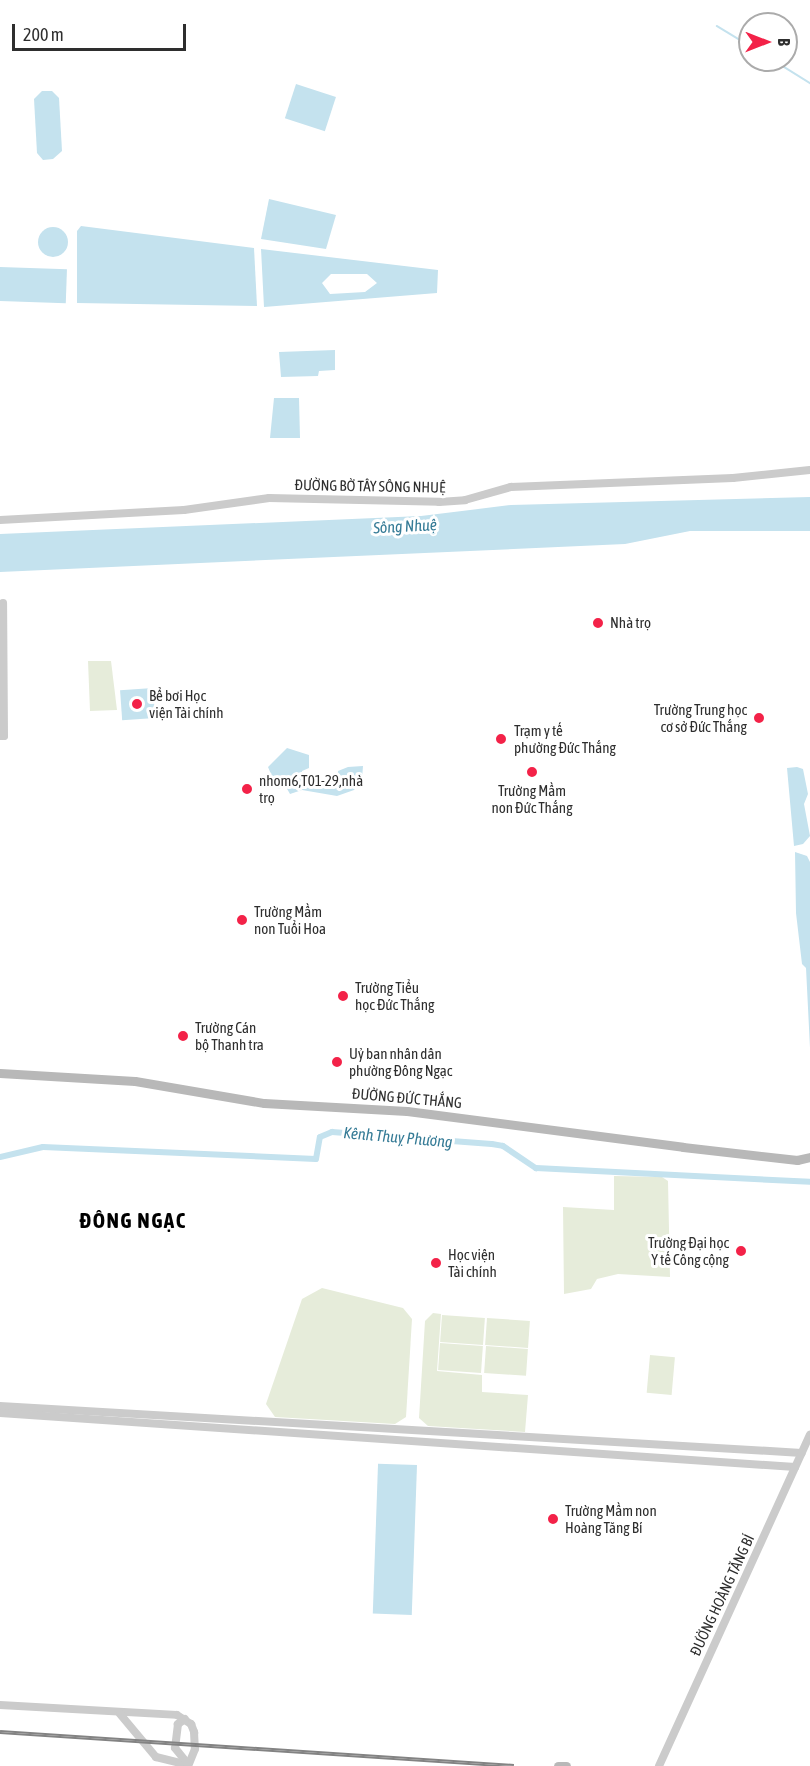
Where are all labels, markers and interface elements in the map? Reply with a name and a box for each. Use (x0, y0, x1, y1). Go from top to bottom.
scale bar (15, 12, 189, 50)
north arrow (738, 12, 798, 72)
text: 200 m (23, 24, 64, 45)
text: B (775, 38, 793, 46)
street label: ĐƯỜNG BỜ TÂY SÔNG NHUỆ (294, 476, 446, 496)
water label: Sông Nhuệ (373, 515, 437, 537)
place label: Nhà trọ (610, 614, 651, 632)
marker: Nhà trọ (591, 616, 605, 630)
place label: Bể bơi Học viện Tài chính (149, 686, 224, 721)
marker: Bể bơi Học viện Tài chính (130, 697, 144, 711)
place label: Trường Trung học cơ sở Đức Thắng (654, 700, 747, 735)
marker: Trường Trung học cơ sở Đức Thắng (752, 711, 766, 725)
place label: Trạm y tế phường Đức Thắng (514, 721, 616, 756)
marker: Trạm y tế phường Đức Thắng (492, 730, 510, 748)
marker: Trường Mầm non Đức Thắng (525, 765, 539, 779)
place label: nhom6,T01-29,nhà trọ (259, 771, 363, 806)
place label: Trường Mầm non Đức Thắng (491, 781, 573, 816)
marker: nhom6,T01-29,nhà trọ (240, 782, 254, 796)
place label: Trường Mầm non Tuổi Hoa (254, 902, 326, 937)
marker: Trường Mầm non Tuổi Hoa (235, 913, 249, 927)
place label: Trường Tiểu học Đức Thắng (355, 978, 434, 1013)
marker: Trường Tiểu học Đức Thắng (336, 989, 350, 1003)
place label: Trường Cán bộ Thanh tra (195, 1018, 264, 1053)
marker: Trường Cán bộ Thanh tra (176, 1029, 190, 1043)
place label: Uỷ ban nhân dân phường Đông Ngạc (349, 1044, 452, 1079)
marker: Uỷ ban nhân dân phường Đông Ngạc (330, 1055, 344, 1069)
street label: ĐƯỜNG ĐỨC THẮNG (351, 1084, 463, 1112)
water label: Kênh Thuỵ Phương (343, 1123, 453, 1151)
district label: ĐÔNG NGẠC (79, 1207, 187, 1233)
place label: Trường Đại học Y tế Công cộng (648, 1233, 729, 1268)
marker: Trường Đại học Y tế Công cộng (734, 1244, 748, 1258)
place label: Học viện Tài chính (448, 1245, 497, 1280)
marker: Học viện Tài chính (429, 1256, 443, 1270)
place label: Trường Mầm non Hoàng Tăng Bí (565, 1501, 657, 1536)
marker: Trường Mầm non Hoàng Tăng Bí (546, 1512, 560, 1526)
street label: ĐƯỜNG HOÀNG TĂNG BÍ (686, 1532, 758, 1658)

